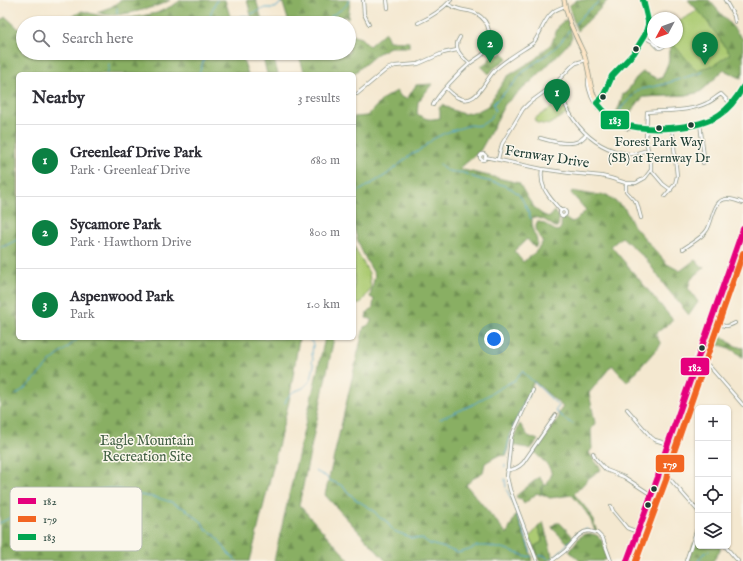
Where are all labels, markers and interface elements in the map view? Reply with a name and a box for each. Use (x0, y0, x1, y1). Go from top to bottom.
north arrow (647, 12, 683, 48)
search box (16, 16, 356, 60)
icon: search (30, 27, 52, 49)
text: Search here (62, 29, 133, 48)
pin: 2 (477, 30, 503, 63)
pin: 3 (692, 32, 718, 65)
unlabelled marker (631, 44, 641, 54)
pin: 1 (544, 79, 570, 112)
text: Nearby (32, 88, 85, 109)
text: 3 results (298, 90, 340, 107)
unlabelled marker (598, 92, 608, 102)
line badge: 183 (600, 110, 630, 130)
text: 183 (609, 114, 621, 128)
unlabelled marker (686, 120, 696, 130)
marker: Forest Park Way (SB) at Fernway Dr (654, 123, 664, 133)
place label: Forest Park Way (SB) at Fernway Dr (608, 134, 710, 167)
street label: Fernway Drive (503, 141, 591, 173)
text: Greenleaf Drive Park (70, 143, 202, 162)
text: 1 (43, 152, 47, 169)
text: 680 m (310, 152, 340, 169)
text: Park · Greenleaf Drive (70, 162, 190, 179)
text: Sycamore Park (70, 215, 161, 234)
text: 2 (42, 224, 48, 241)
text: 800 m (309, 224, 340, 241)
text: Park · Hawthorn Drive (70, 234, 192, 251)
text: Aspenwood Park (70, 287, 174, 306)
text: 3 (43, 296, 47, 313)
text: 1.0 km (306, 296, 340, 313)
text: Park (70, 306, 95, 323)
your location (484, 329, 504, 349)
unlabelled marker (697, 343, 707, 353)
line badge: 182 (680, 357, 710, 376)
text: 182 (688, 361, 703, 375)
map controls (695, 405, 731, 549)
button: + (695, 405, 731, 441)
park label: Eagle Mountain Recreation Site (100, 432, 194, 466)
button: − (695, 441, 731, 477)
line badge: 179 (655, 454, 685, 473)
text: 179 (663, 458, 677, 472)
button: locate (695, 477, 731, 513)
unlabelled marker (649, 484, 659, 494)
legend (10, 487, 142, 551)
text: 182 (43, 495, 57, 509)
unlabelled marker (643, 500, 653, 510)
text: 179 (43, 513, 57, 527)
button: layers (695, 513, 731, 549)
text: 183 (43, 531, 56, 545)

